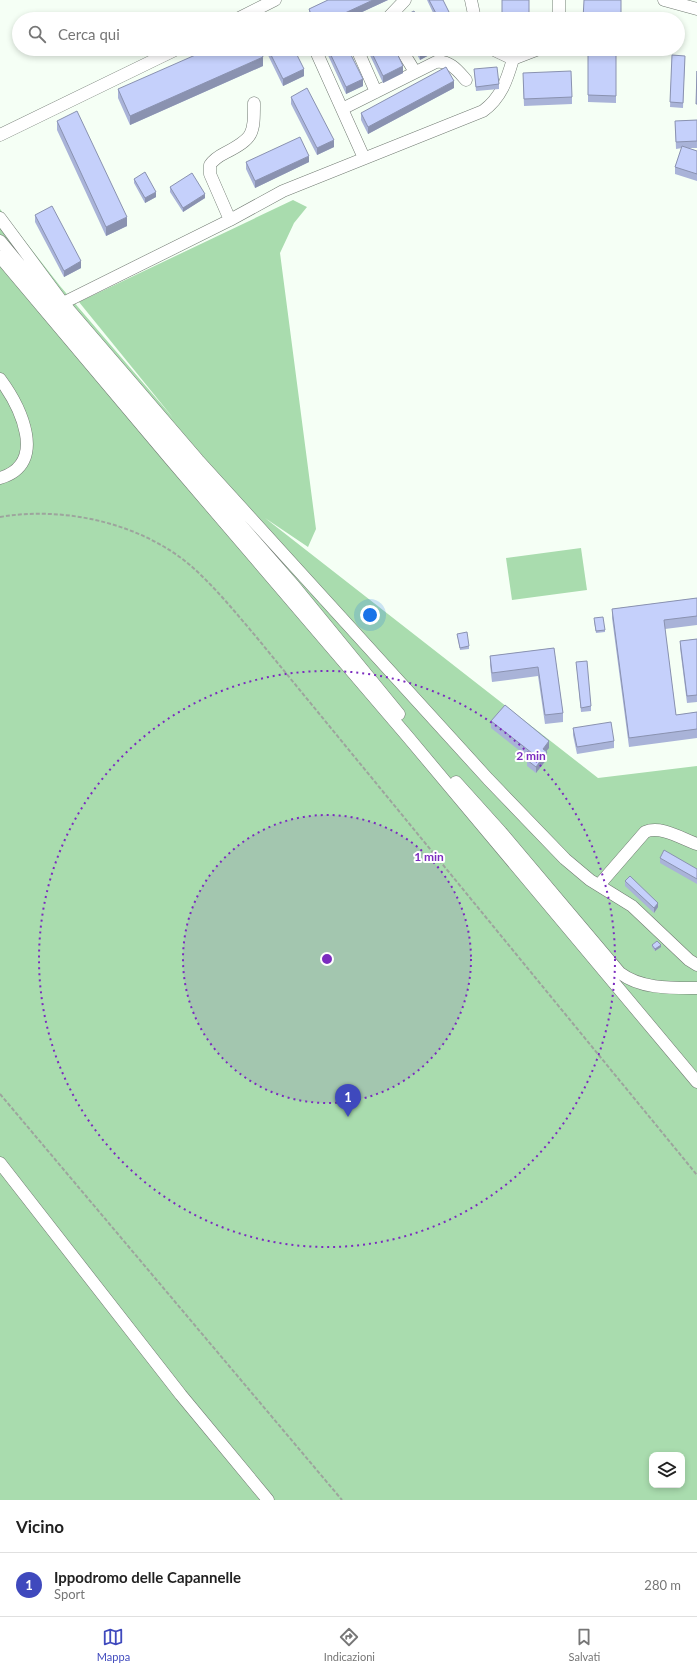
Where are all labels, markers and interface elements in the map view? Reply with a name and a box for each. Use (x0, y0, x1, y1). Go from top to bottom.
search box (12, 12, 685, 56)
icon: search (26, 23, 48, 45)
text: Cerca qui (58, 25, 120, 43)
your location (360, 605, 380, 625)
text: 2 min (516, 748, 546, 763)
text: 1 min (414, 849, 444, 864)
centre of rings (320, 952, 334, 966)
pin: 1 (335, 1084, 361, 1117)
map controls (649, 1452, 685, 1488)
button: layers (649, 1452, 685, 1488)
text: Vicino (16, 1516, 64, 1537)
text: Ippodromo delle Capannelle (54, 1568, 241, 1586)
text: 1 (25, 1577, 33, 1593)
text: 280 m (644, 1577, 681, 1593)
text: Sport (54, 1586, 85, 1602)
tab: Mappa (97, 1626, 130, 1663)
tab: Indicazioni (324, 1626, 375, 1663)
tab: Salvati (569, 1626, 600, 1663)

